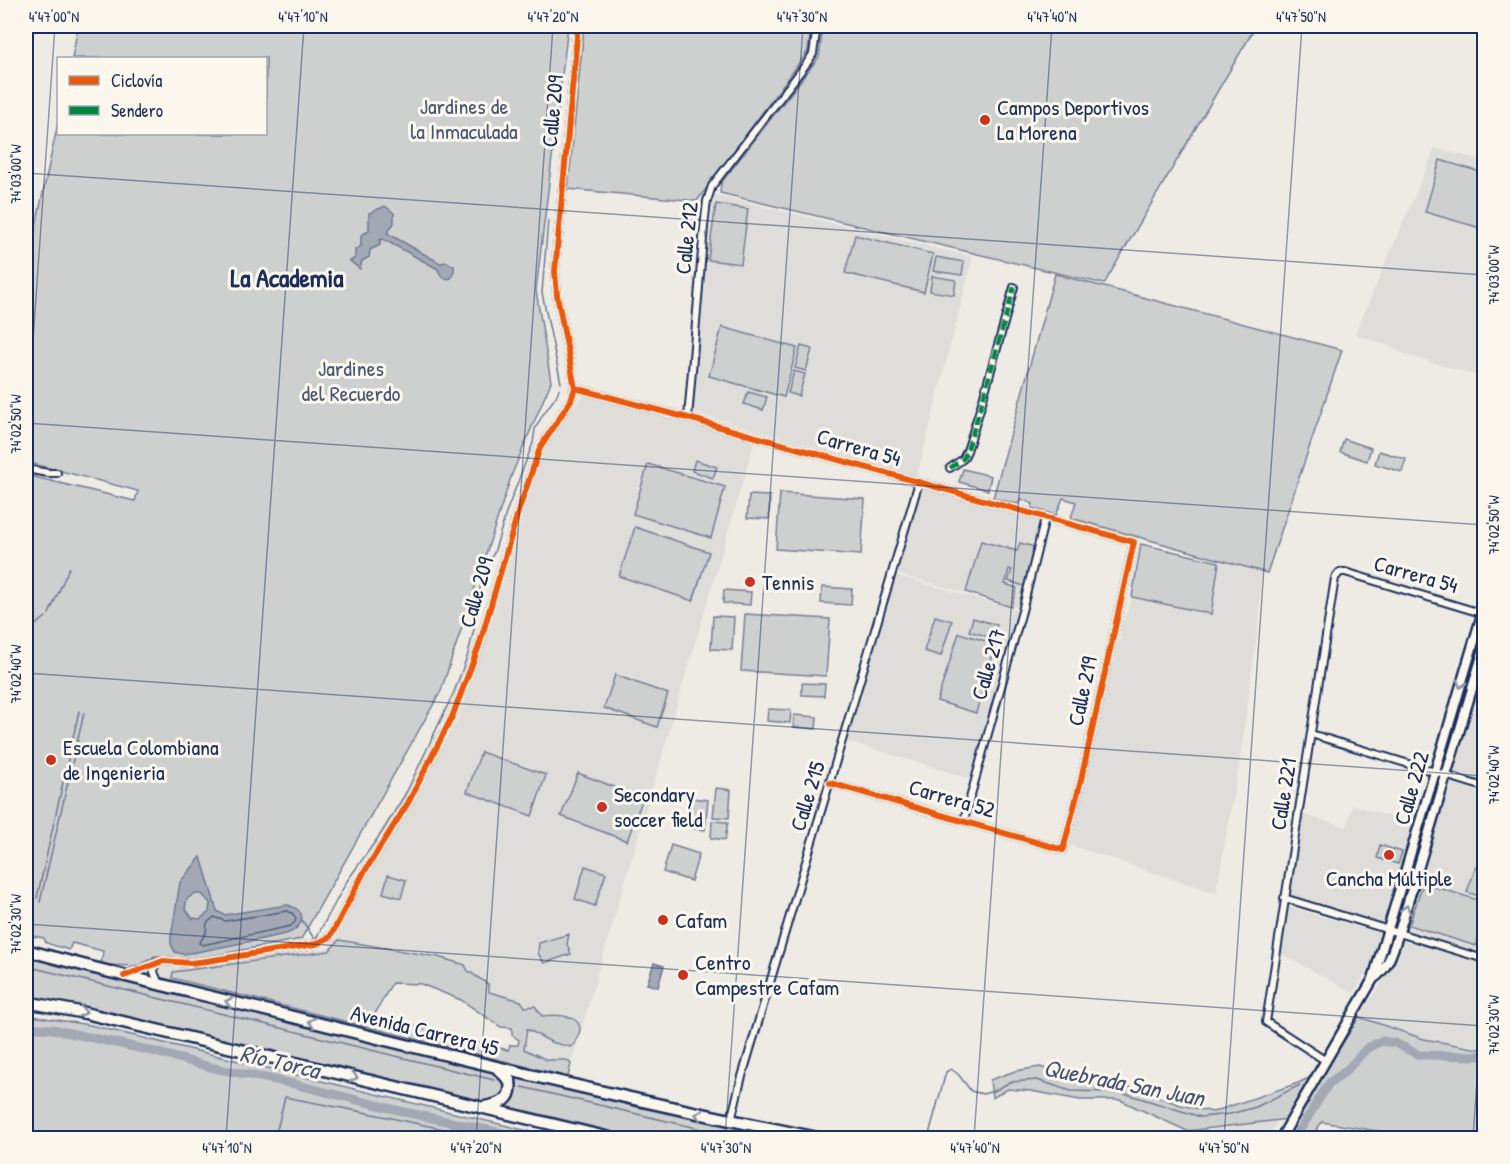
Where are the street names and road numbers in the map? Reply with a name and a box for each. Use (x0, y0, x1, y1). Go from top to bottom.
street label: Calle 209 (534, 74, 570, 148)
street label: Calle 212 (667, 200, 705, 276)
street label: Carrera 54 (813, 421, 905, 473)
street label: Carrera 54 (1370, 548, 1462, 600)
street label: Calle 209 (452, 553, 500, 631)
street label: Calle 217 (963, 625, 1013, 703)
street label: Calle 219 (1060, 653, 1104, 729)
street label: Calle 222 (1386, 747, 1436, 828)
street label: Calle 221 (1263, 756, 1303, 832)
street label: Calle 215 (782, 757, 832, 835)
street label: Carrera 52 (906, 771, 999, 825)
street label: Avenida Carrera 45 (348, 997, 502, 1063)

